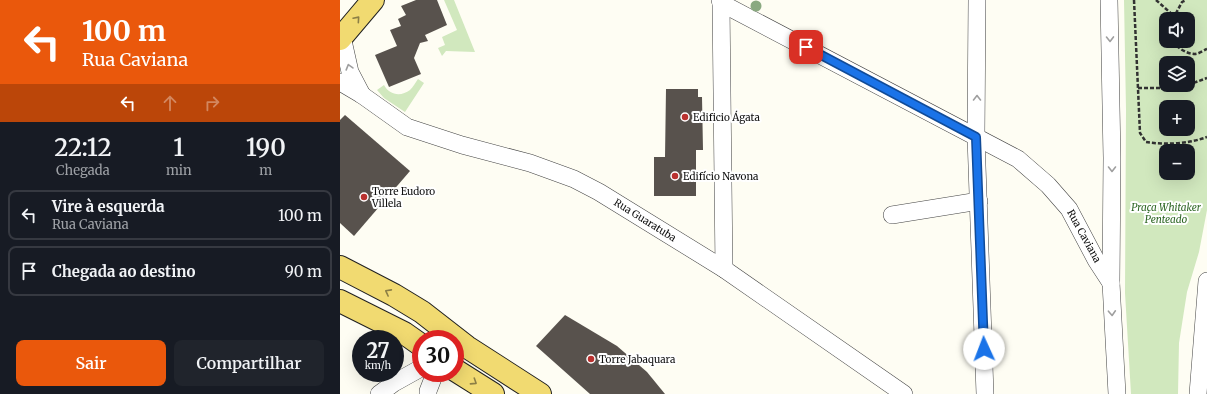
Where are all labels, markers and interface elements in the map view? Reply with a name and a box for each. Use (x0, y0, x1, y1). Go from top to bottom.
map controls (1159, 12, 1195, 180)
button: sound (1159, 12, 1195, 48)
text: 100 m (82, 13, 166, 49)
icon: left (16, 16, 68, 68)
one-way arrow (352, 17, 359, 24)
pin (789, 30, 823, 64)
icon: arrive (795, 36, 817, 58)
one-way arrow (1106, 36, 1114, 42)
text: Rua Caviana (82, 48, 188, 71)
button: layers (1159, 56, 1195, 92)
one-way arrow (345, 63, 354, 70)
icon: left (117, 92, 139, 114)
icon: ahead (159, 92, 181, 114)
icon: right (201, 92, 223, 114)
one-way arrow (973, 95, 981, 101)
button: + (1159, 100, 1195, 136)
place label: Edificio Ágata (693, 110, 761, 124)
marker: Edificio Ágata (680, 112, 690, 122)
text: 22:12 (54, 132, 112, 163)
text: 1 (173, 132, 184, 163)
text: 190 (246, 132, 286, 163)
button: − (1159, 144, 1195, 180)
text: Chegada (56, 162, 110, 179)
text: min (166, 162, 192, 179)
text: m (259, 162, 272, 179)
one-way arrow (1108, 166, 1116, 172)
place label: Edifício Navona (683, 170, 759, 183)
marker: Edifício Navona (670, 171, 680, 181)
place label: Torre Eudoro Villela (371, 185, 435, 210)
marker: Torre Eudoro Villela (359, 192, 369, 202)
street label: Rua Guaratuba (612, 196, 679, 245)
text: Vire à esquerda (52, 197, 165, 216)
park label: Praça Whitaker Penteado (1131, 201, 1202, 226)
icon: left (18, 204, 40, 226)
text: 100 m (278, 206, 322, 225)
street label: Rua Caviana (1064, 207, 1104, 265)
text: Rua Caviana (52, 216, 129, 233)
icon: arrive (18, 260, 40, 282)
text: Chegada ao destino (52, 262, 195, 281)
text: 90 m (285, 262, 322, 281)
one-way arrow (385, 290, 393, 297)
one-way arrow (1108, 310, 1117, 316)
position arrow (963, 328, 1005, 370)
speed limit sign: 30 (412, 330, 464, 382)
text: 27 (366, 338, 390, 363)
button: Sair (16, 340, 166, 386)
button: Compartilhar (174, 340, 324, 386)
place label: Torre Jabaquara (599, 353, 676, 366)
marker: Torre Jabaquara (586, 354, 596, 364)
text: km/h (365, 359, 391, 372)
one-way arrow (470, 377, 477, 385)

